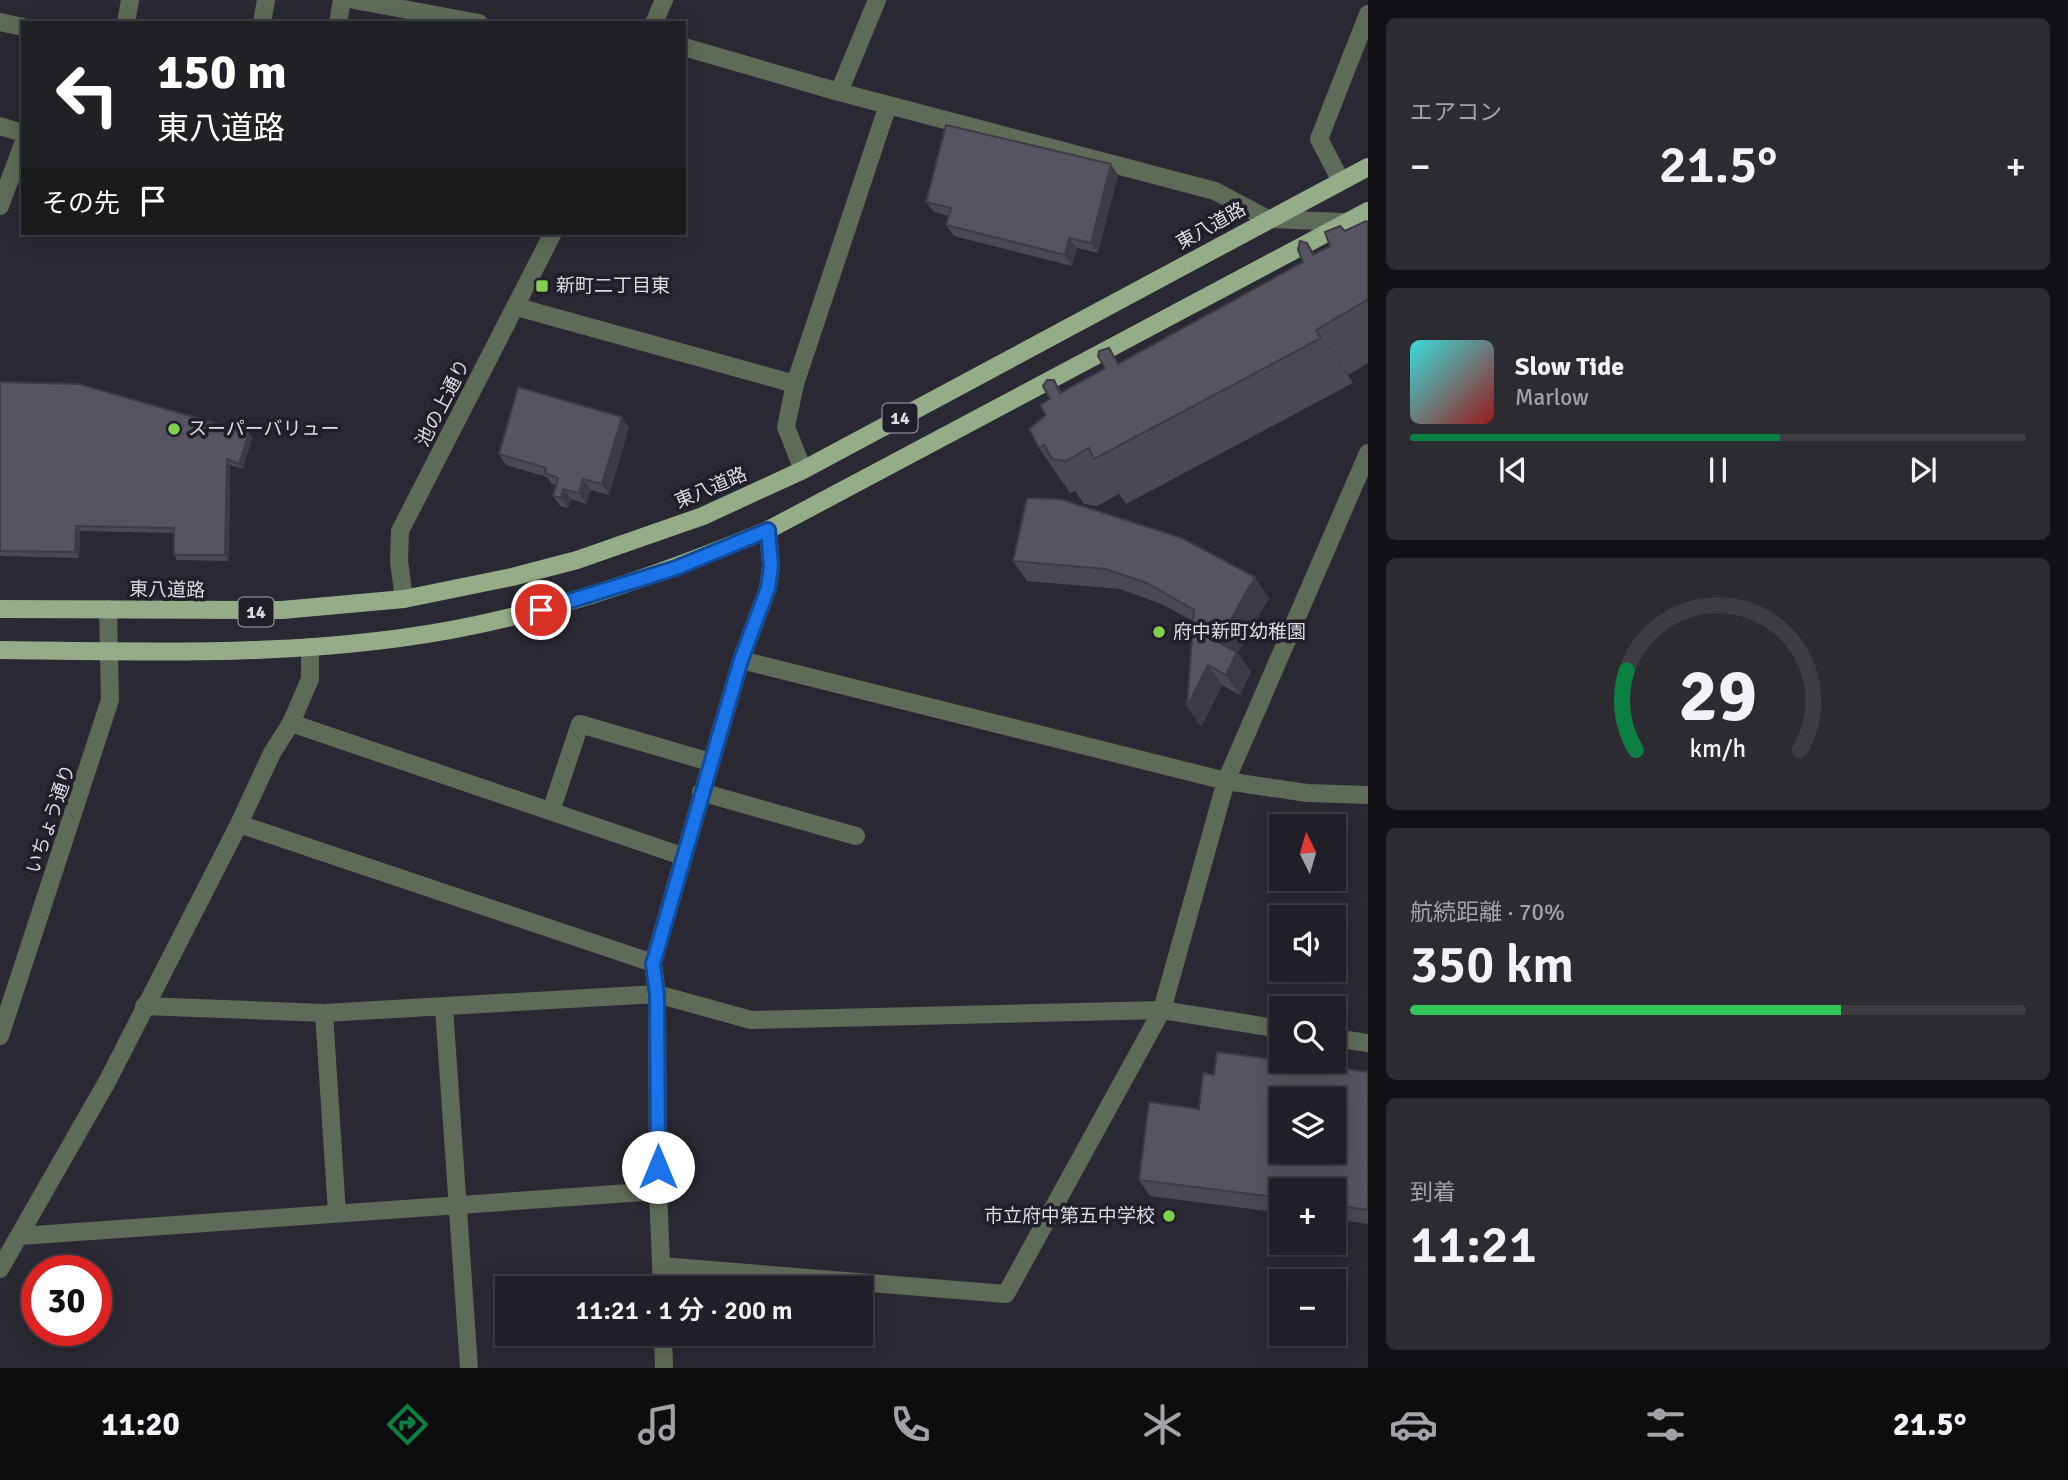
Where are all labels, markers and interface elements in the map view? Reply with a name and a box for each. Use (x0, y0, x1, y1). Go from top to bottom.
text: 150 m (157, 42, 287, 102)
icon: left (42, 49, 133, 140)
text: エアコン (1410, 98, 1502, 127)
text: 東八道路 (157, 109, 285, 148)
text: 21.5° (1659, 133, 1777, 197)
text: − (1410, 143, 1431, 190)
text: + (2005, 143, 2026, 190)
icon: arrive (134, 182, 172, 220)
text: その先 (42, 188, 120, 220)
street label: 東八道路 (1172, 197, 1250, 255)
place label: 新町二丁目東 (556, 274, 670, 298)
marker: 新町二丁目東 (534, 278, 550, 294)
text: Slow Tide (1515, 351, 1624, 383)
street label: 池の上通り (411, 355, 475, 451)
text: Marlow (1515, 383, 1589, 412)
road number: 14 (883, 404, 918, 432)
place label: スーパーバリュー (188, 417, 340, 441)
marker: スーパーバリュー (166, 421, 182, 437)
icon: previous (1494, 451, 1532, 489)
icon: pause (1699, 451, 1737, 489)
icon: next (1904, 451, 1942, 489)
street label: 東八道路 (671, 462, 751, 514)
street label: 東八道路 (129, 577, 205, 603)
pin (511, 580, 571, 640)
icon: arrive (522, 591, 560, 629)
road number: 14 (238, 598, 274, 626)
place label: 府中新町幼稚園 (1173, 620, 1306, 644)
marker: 府中新町幼稚園 (1151, 624, 1167, 640)
text: 29 (1679, 652, 1757, 741)
text: km/h (1690, 733, 1746, 764)
street label: いちょう通り (21, 761, 81, 877)
north arrow (1269, 814, 1346, 891)
map controls (1269, 814, 1346, 1346)
text: 航続距離 · 70% (1410, 898, 1565, 927)
button: sound (1269, 905, 1346, 982)
text: 350 km (1410, 933, 1574, 997)
button: search (1269, 996, 1346, 1073)
button: layers (1269, 1087, 1346, 1164)
position arrow (621, 1130, 695, 1204)
button: + (1269, 1178, 1346, 1255)
text: 到着 (1410, 1178, 1456, 1207)
place label: 市立府中第五中学校 (984, 1204, 1155, 1228)
marker: 市立府中第五中学校 (1161, 1208, 1177, 1224)
text: 11:21 (1410, 1213, 1537, 1277)
speed limit sign: 30 (21, 1255, 112, 1346)
button: − (1269, 1269, 1346, 1346)
text: 11:21 · 1 分 · 200 m (575, 1295, 793, 1327)
icon: directions (383, 1400, 432, 1449)
icon: music (634, 1400, 683, 1449)
icon: phone (886, 1400, 935, 1449)
icon: climate (1138, 1400, 1187, 1449)
icon: car (1389, 1400, 1438, 1449)
icon: filters (1641, 1400, 1690, 1449)
text: 11:20 (101, 1405, 180, 1444)
text: 21.5° (1893, 1405, 1967, 1444)

